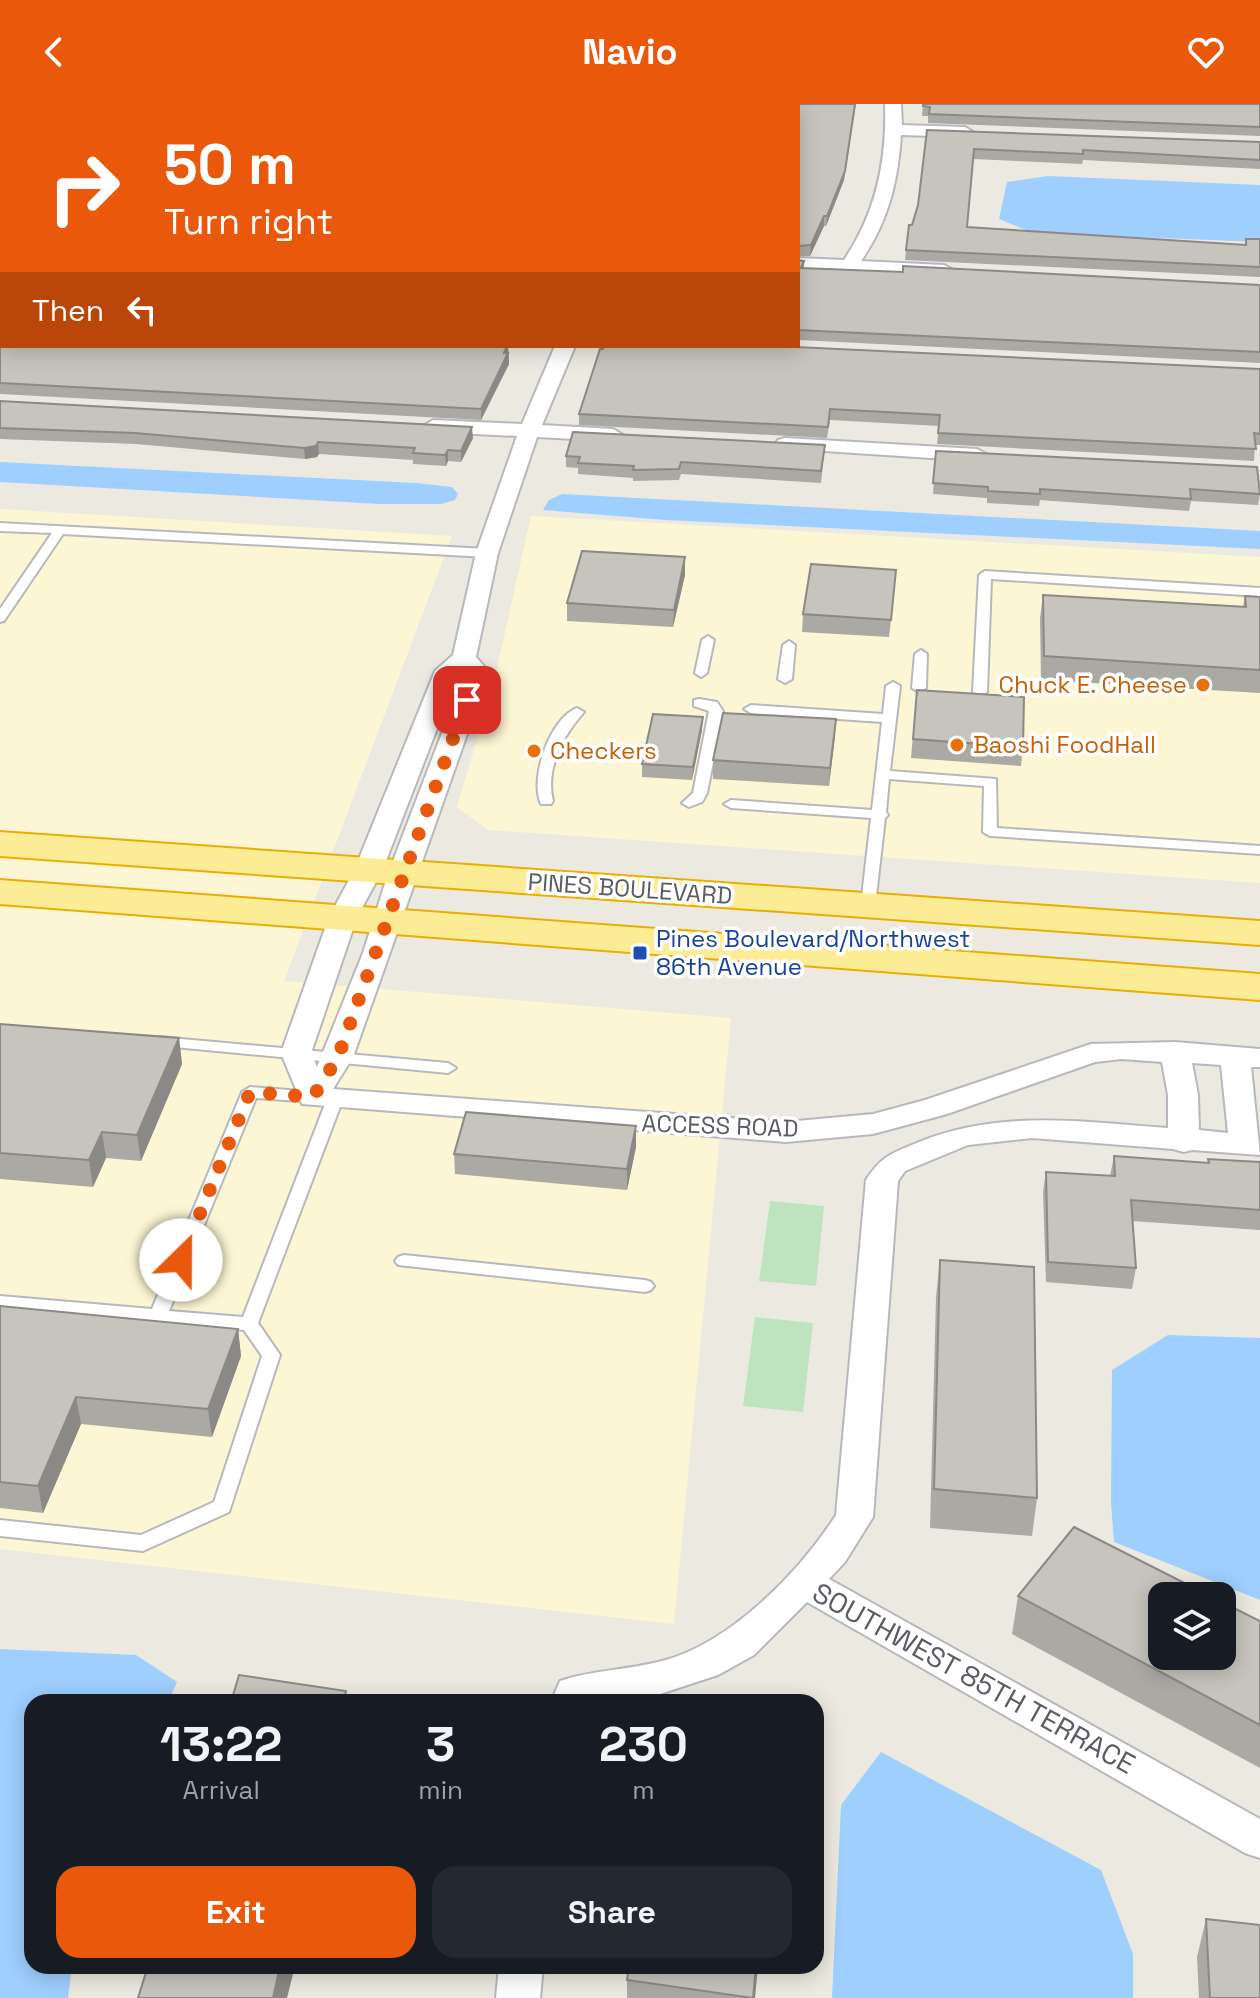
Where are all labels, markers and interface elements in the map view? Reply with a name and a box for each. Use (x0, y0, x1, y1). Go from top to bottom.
text: Navio (582, 29, 678, 75)
icon: back (32, 30, 76, 74)
icon: heart (1184, 30, 1228, 74)
text: 50 m (164, 129, 296, 200)
icon: right (32, 136, 136, 240)
text: Turn right (164, 199, 333, 245)
icon: left (120, 288, 164, 332)
text: Then (32, 291, 104, 330)
pin (433, 666, 501, 734)
place label: Chuck E. Cheese (999, 669, 1187, 700)
marker: Chuck E. Cheese (1194, 676, 1212, 694)
icon: arrive (445, 678, 489, 722)
place label: Baoshi FoodHall (973, 729, 1156, 760)
place label: Checkers (550, 735, 657, 766)
marker: Baoshi FoodHall (948, 736, 966, 754)
marker: Checkers (525, 742, 543, 760)
street label: PINES BOULEVARD (527, 866, 733, 911)
place label: Pines Boulevard/Northwest 86th Avenue (656, 923, 970, 982)
marker: Pines Boulevard/Northwest 86th Avenue (631, 944, 649, 962)
street label: ACCESS ROAD (641, 1107, 799, 1144)
position arrow (139, 1218, 223, 1302)
street label: SOUTHWEST 85TH TERRACE (806, 1574, 1142, 1782)
map controls (1148, 1582, 1236, 1670)
button: layers (1148, 1582, 1236, 1670)
text: 13:22 (160, 1714, 282, 1775)
text: 3 (426, 1714, 455, 1775)
text: 230 (599, 1714, 688, 1775)
text: Arrival (183, 1773, 260, 1807)
text: min (418, 1773, 463, 1807)
text: m (632, 1773, 655, 1807)
button: Exit (56, 1866, 416, 1958)
button: Share (432, 1866, 792, 1958)

